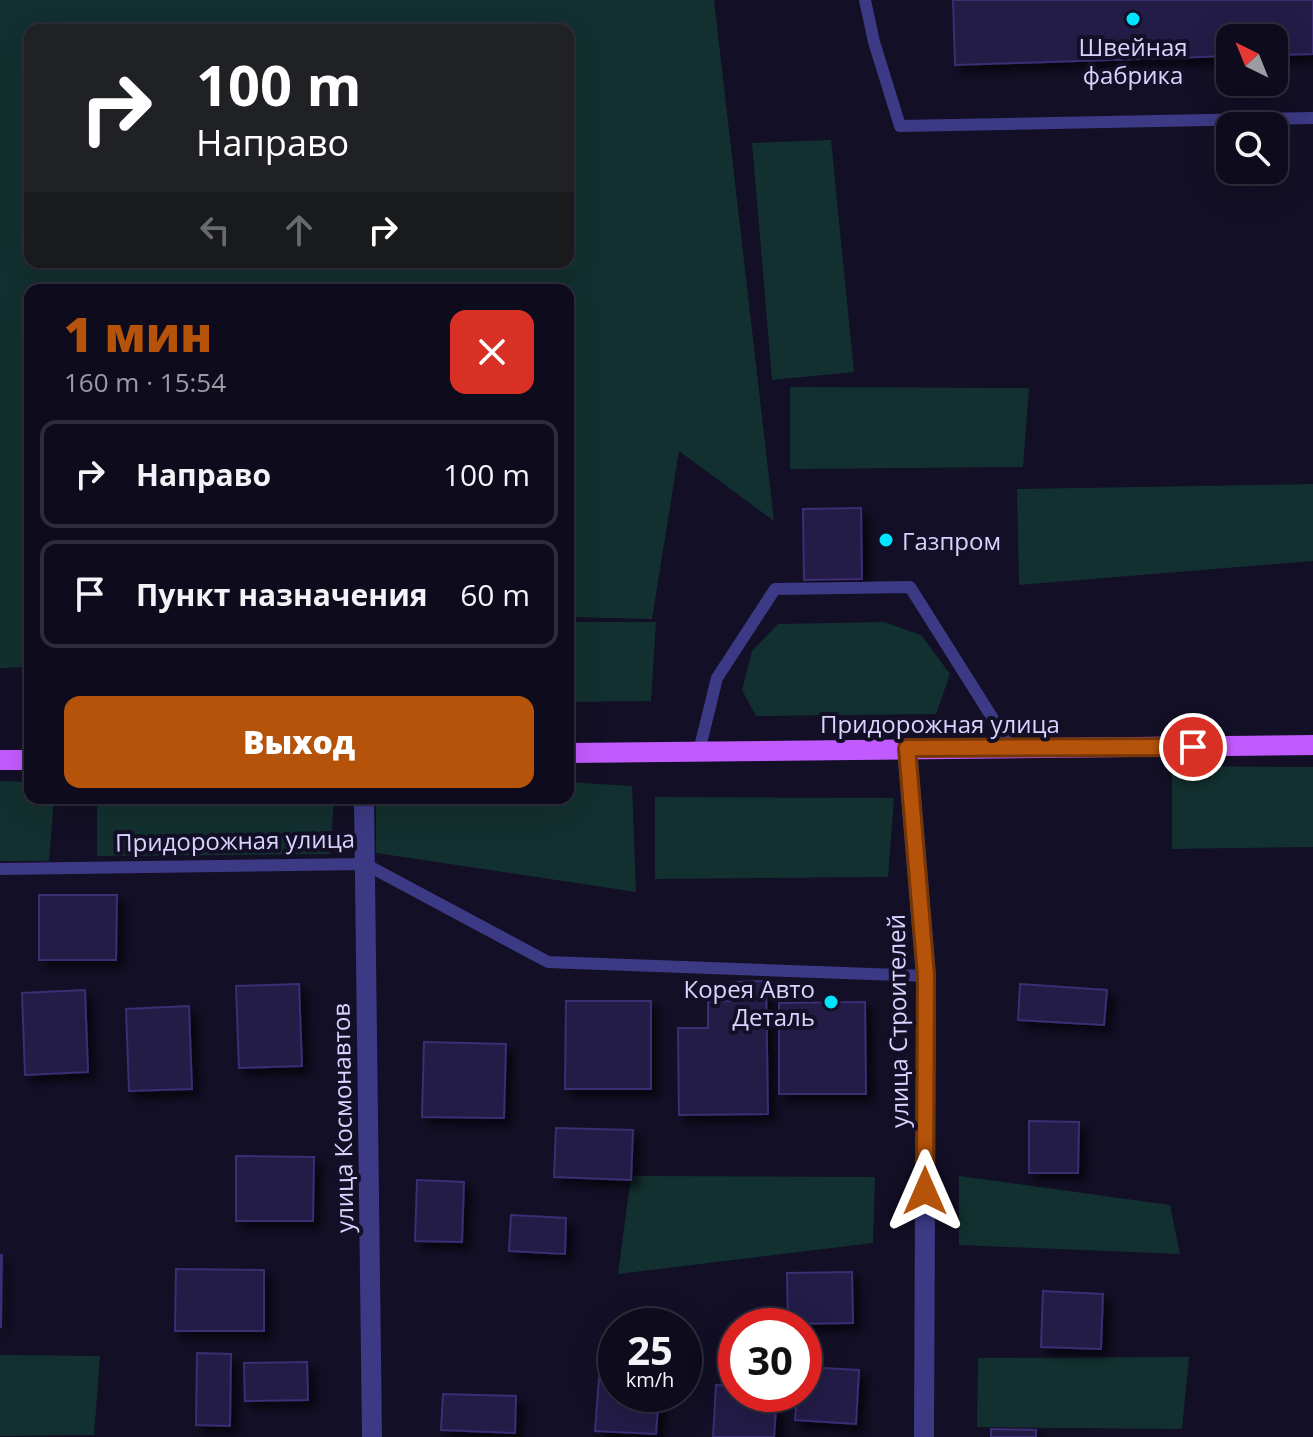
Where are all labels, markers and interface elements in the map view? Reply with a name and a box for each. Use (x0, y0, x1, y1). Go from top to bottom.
marker: Швейная фабрика (1124, 10, 1142, 28)
north arrow (1216, 24, 1288, 96)
map controls (1216, 24, 1288, 184)
place label: Швейная фабрика (1078, 30, 1188, 91)
text: 100 m (196, 46, 362, 122)
icon: right (64, 56, 168, 160)
button: search (1216, 112, 1288, 184)
text: Направо (196, 118, 349, 167)
icon: left (193, 208, 237, 252)
icon: ahead (277, 208, 321, 252)
icon: right (361, 208, 405, 252)
text: 1 мин (64, 301, 212, 366)
button: close (450, 310, 534, 394)
text: 160 m · 15:54 (64, 364, 226, 400)
icon: right (68, 452, 112, 496)
text: Направо (136, 454, 271, 495)
text: 100 m (443, 454, 530, 495)
place label: Газпром (902, 524, 1001, 557)
marker: Газпром (877, 531, 895, 549)
icon: arrive (68, 572, 112, 616)
text: Пункт назначения (136, 574, 428, 615)
text: 60 m (460, 574, 530, 615)
button: Выход (64, 696, 534, 788)
street label: Придорожная улица (820, 707, 1060, 740)
pin (1159, 713, 1227, 781)
icon: arrive (1171, 725, 1215, 769)
street label: Придорожная улица (115, 821, 355, 859)
street label: улица Строителей (879, 914, 915, 1128)
place label: Корея Авто Деталь (684, 972, 815, 1033)
marker: Корея Авто Деталь (822, 993, 840, 1011)
street label: улица Космонавтов (323, 1003, 361, 1233)
position arrow (883, 1149, 967, 1233)
speed limit sign: 30 (718, 1308, 822, 1412)
text: 25 (627, 1322, 673, 1377)
text: km/h (626, 1366, 674, 1393)

